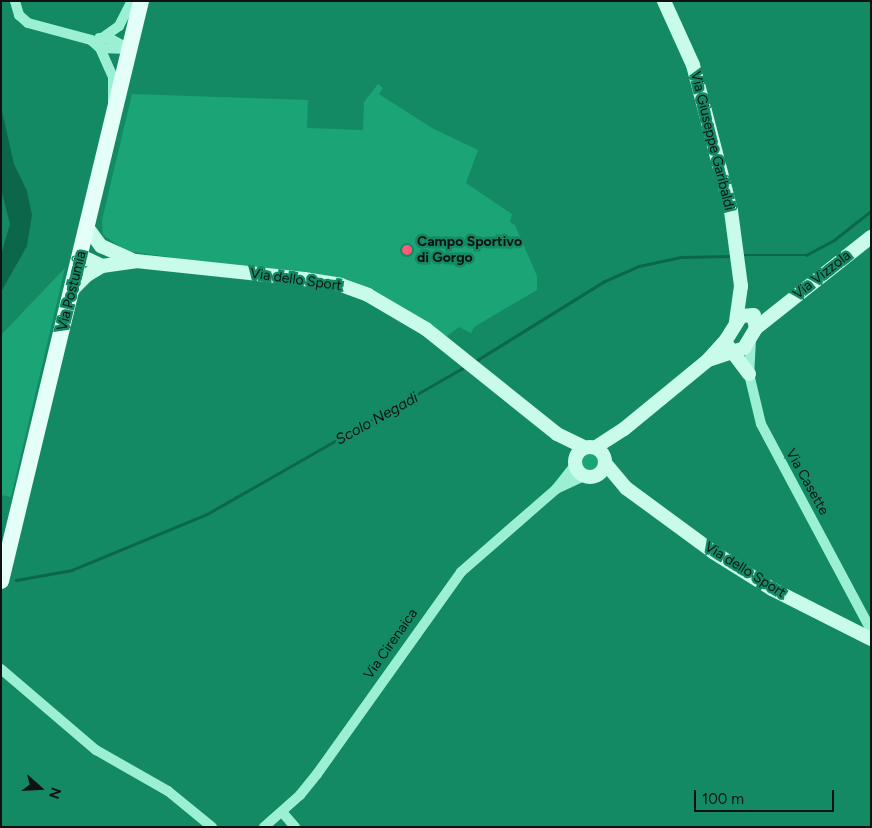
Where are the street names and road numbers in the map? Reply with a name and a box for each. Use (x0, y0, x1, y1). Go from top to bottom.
street label: Via Giuseppe Garibaldi (687, 70, 737, 212)
street label: Via Vizzola (790, 247, 854, 303)
street label: Via Postumia (54, 249, 90, 333)
street label: Via dello Sport (249, 265, 343, 295)
street label: Via Casette (782, 446, 832, 518)
street label: Via dello Sport (701, 538, 789, 602)
street label: Via Cirenaica (361, 606, 421, 682)

